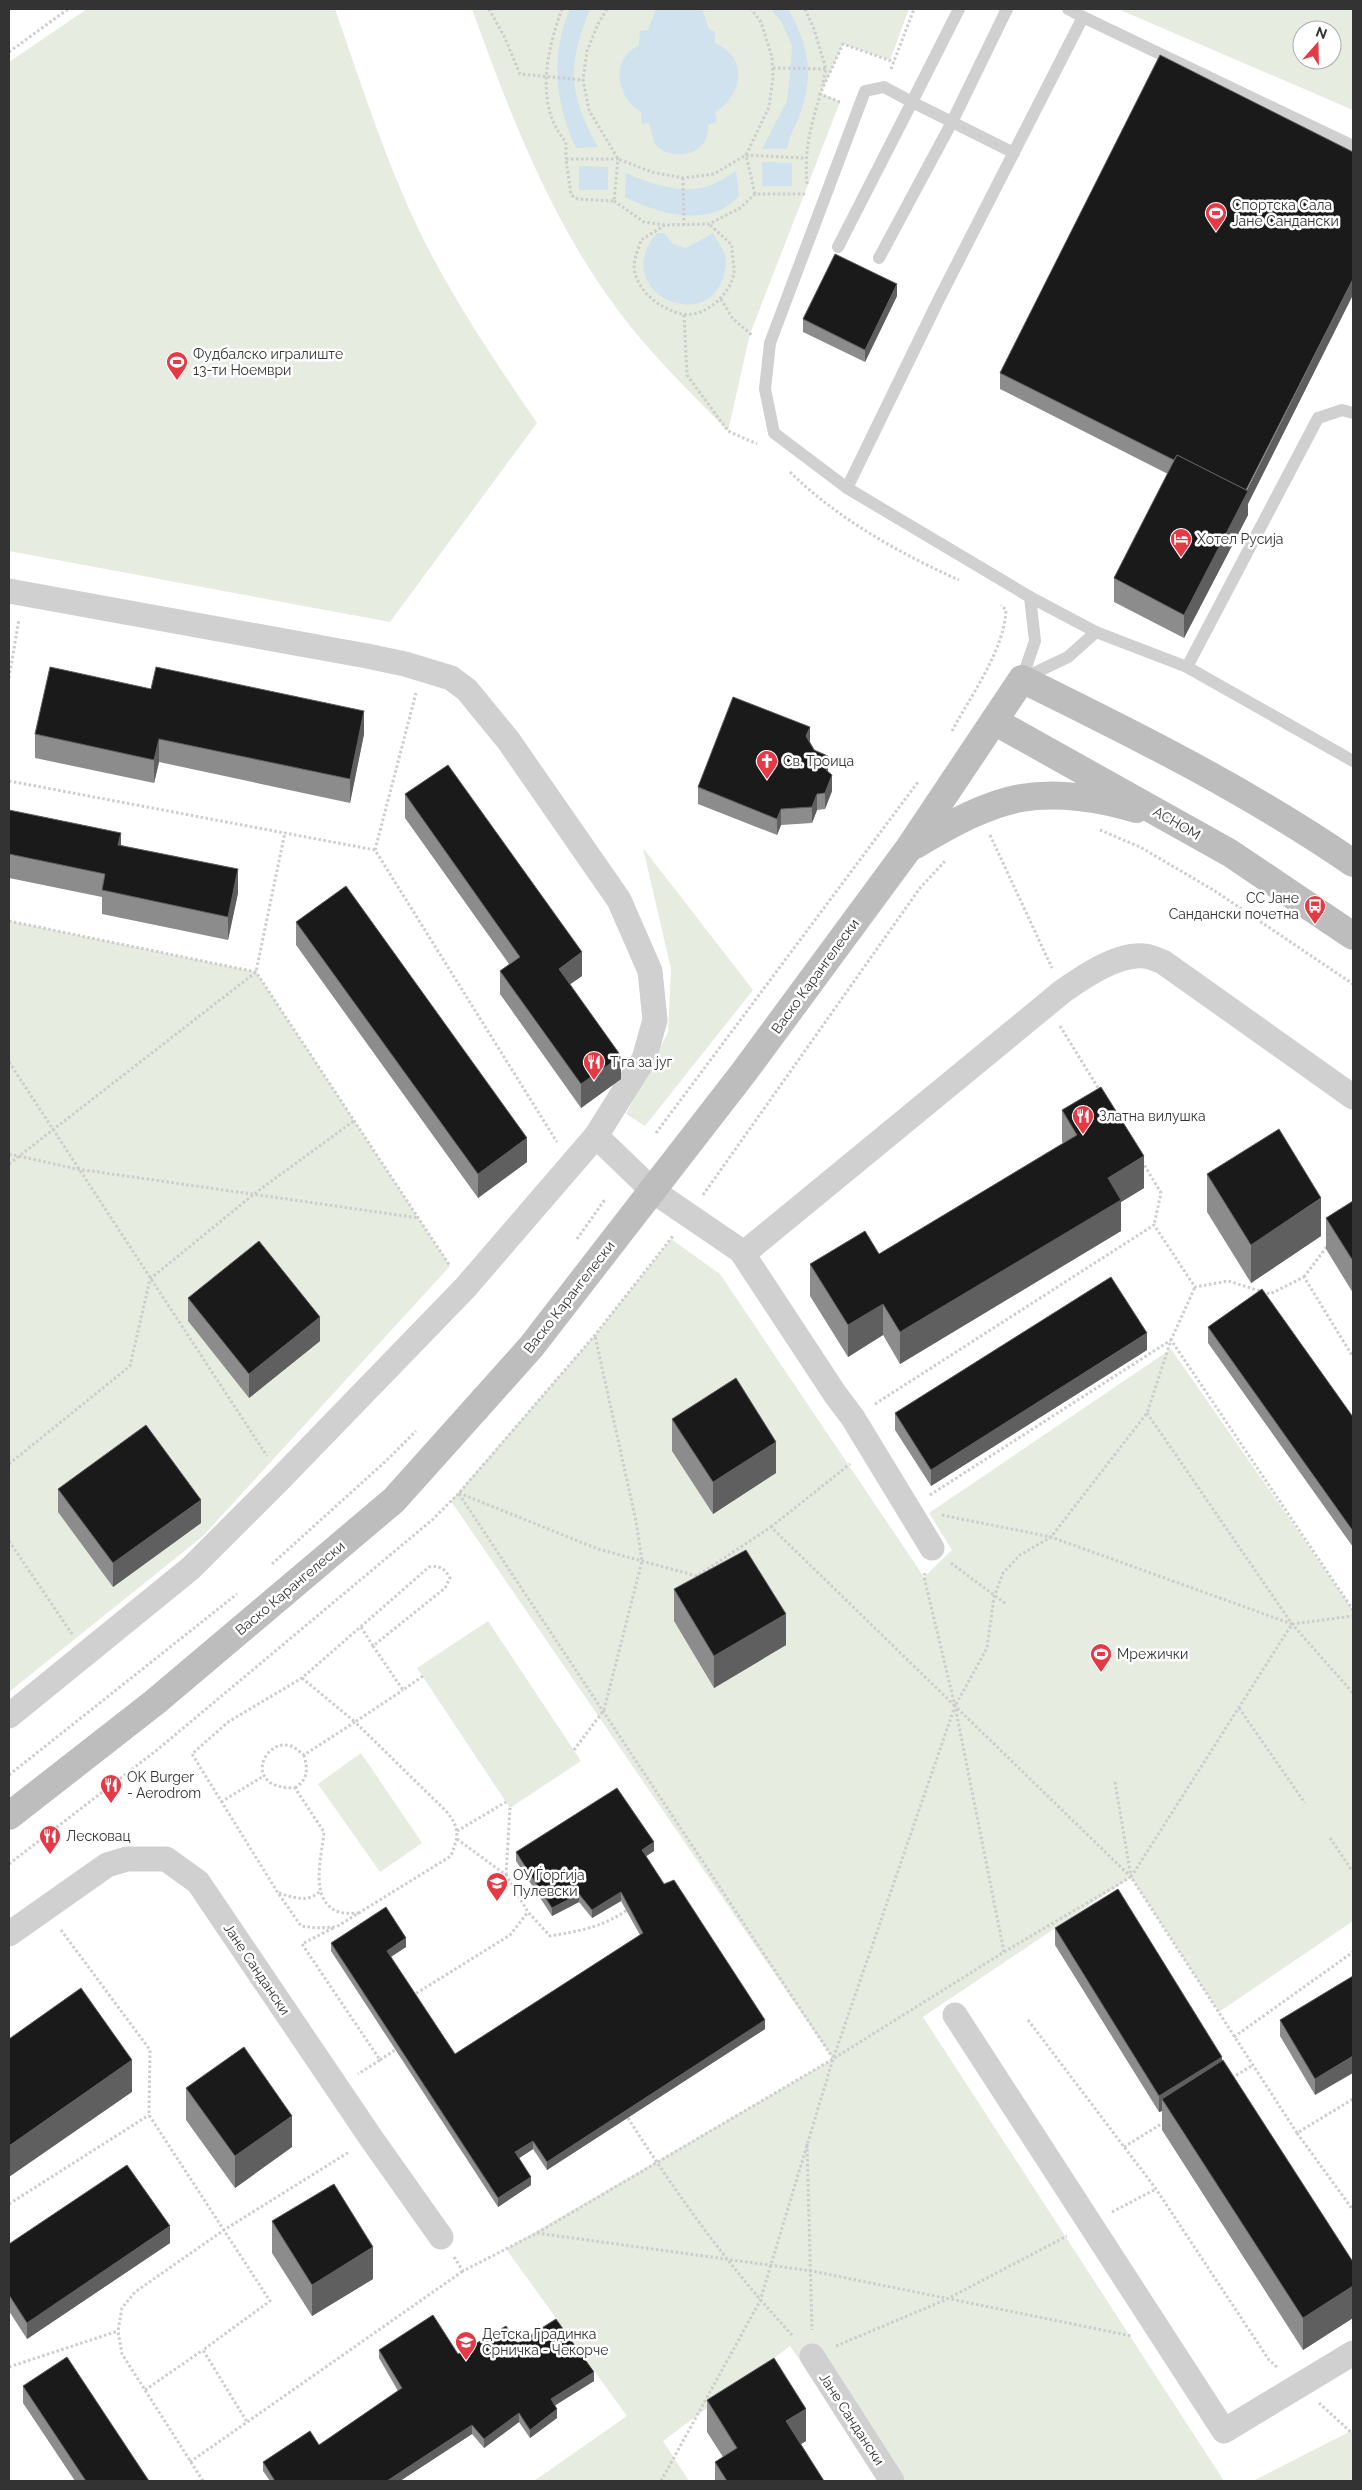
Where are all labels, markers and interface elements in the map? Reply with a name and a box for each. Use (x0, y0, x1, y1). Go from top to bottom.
north arrow (1292, 20, 1342, 70)
text: N (1314, 23, 1329, 42)
place label: Спортска Сала Јане Сандански (1232, 197, 1339, 229)
sports icon: Спортска Сала Јане Сандански (1204, 201, 1228, 232)
place label: Фудбалско игралиште 13-ти Ноември (193, 346, 343, 378)
sports icon: Фудбалско игралиште 13-ти Ноември (165, 350, 189, 381)
hotel icon: Хотел Русија (1169, 527, 1193, 558)
place label: Хотел Русија (1197, 531, 1283, 547)
church icon: Св. Троица (755, 749, 779, 780)
place label: Св. Троица (783, 753, 854, 769)
street label: АСНОМ (1151, 803, 1203, 843)
place label: СС Јане Сандански почетна (1169, 890, 1299, 922)
bus stop icon: СС Јане Сандански почетна (1303, 894, 1327, 925)
street label: Васко Карангелески (768, 916, 862, 1036)
restaurant icon: Т'га за југ (582, 1050, 606, 1081)
place label: Т'га за југ (610, 1054, 673, 1070)
restaurant icon: Златна вилушка (1071, 1104, 1095, 1135)
place label: Златна вилушка (1099, 1108, 1206, 1124)
street label: Васко Карангелески (520, 1238, 618, 1356)
street label: Васко Карангелески (232, 1538, 348, 1638)
sports icon: Мрежички (1089, 1642, 1113, 1673)
place label: Мрежички (1117, 1646, 1188, 1662)
place label: OK Burger - Aerodrom (127, 1769, 201, 1801)
restaurant icon: OK Burger - Aerodrom (99, 1773, 123, 1804)
restaurant icon: Лесковац (38, 1824, 62, 1855)
place label: Лесковац (66, 1828, 131, 1844)
place label: ОУ Ѓорѓија Пулевски (513, 1866, 585, 1899)
school or university icon: ОУ Ѓорѓија Пулевски (485, 1871, 509, 1902)
street label: Јане Сандански (221, 1920, 293, 2018)
place label: Детска Градинка Срничка - Чекорче (482, 2326, 608, 2358)
school or university icon: Детска Градинка Срничка - Чекорче (454, 2330, 478, 2361)
street label: Јане Сандански (816, 2370, 888, 2468)

